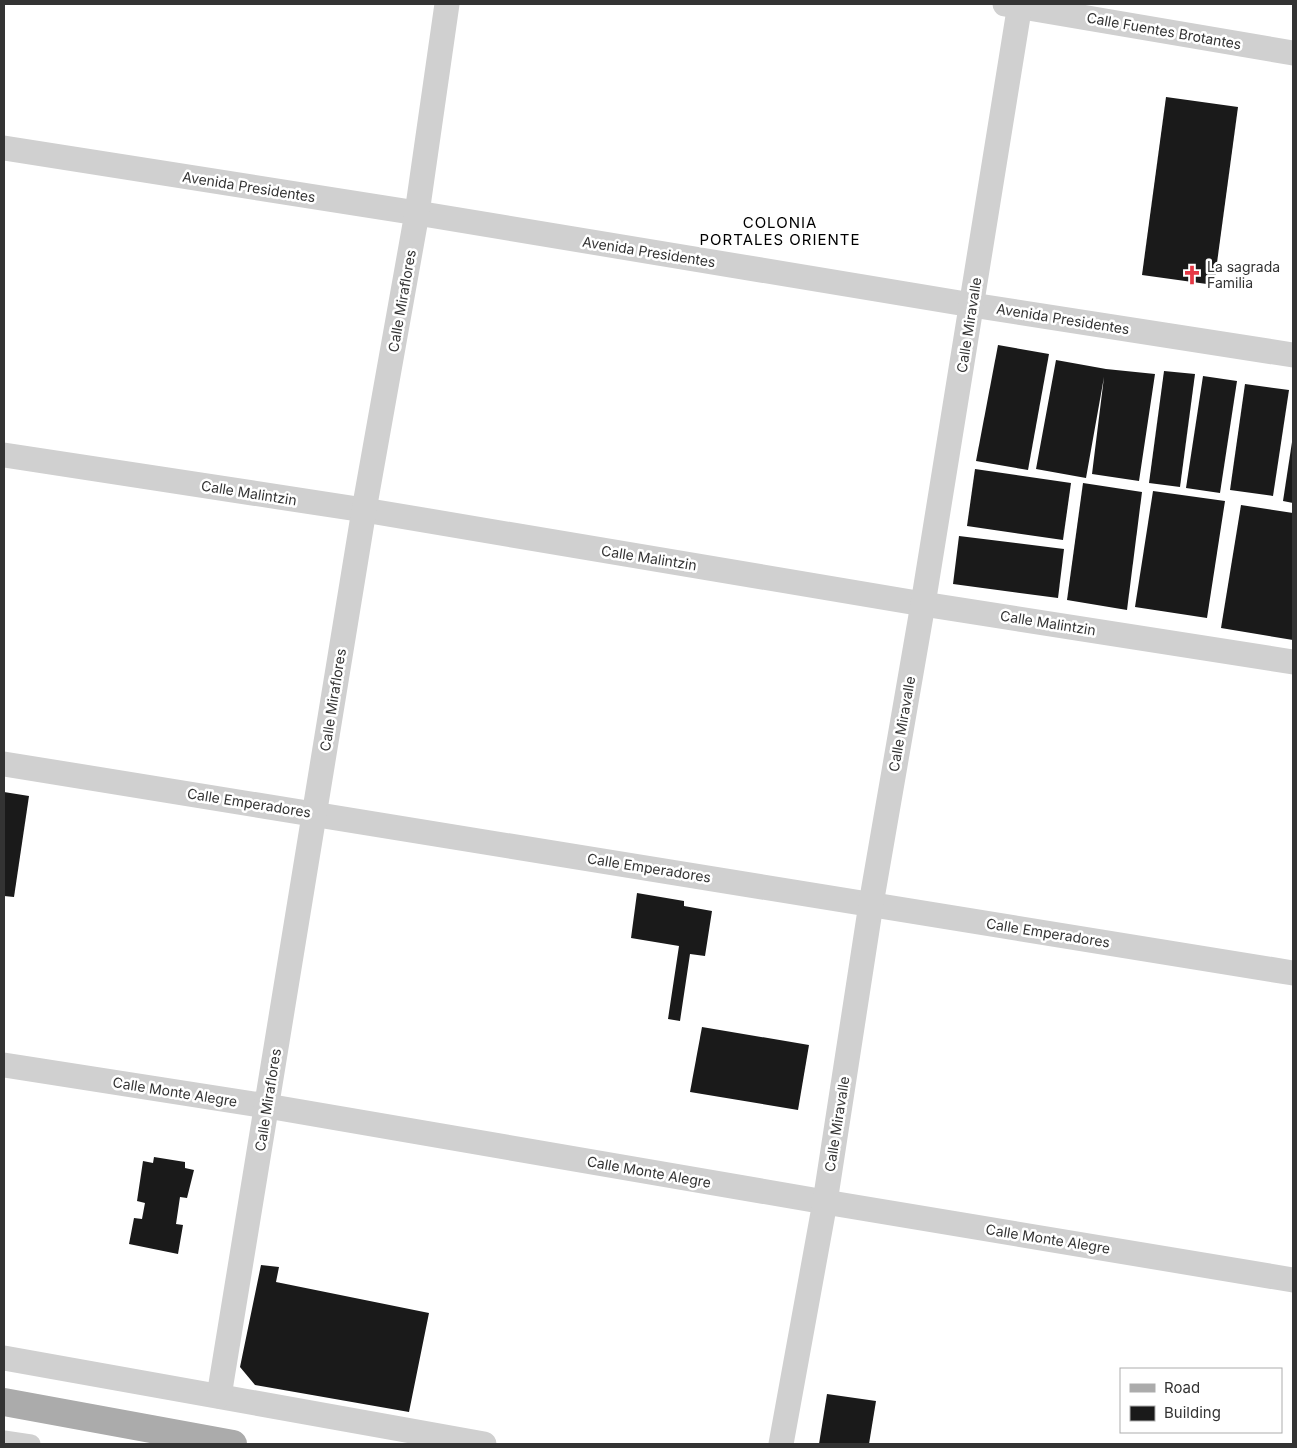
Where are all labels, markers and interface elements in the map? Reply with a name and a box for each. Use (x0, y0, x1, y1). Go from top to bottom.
street label: Calle Fuentes Brotantes (1085, 9, 1243, 52)
street label: Avenida Presidentes (181, 168, 317, 205)
district label: COLONIA PORTALES ORIENTE (700, 213, 860, 249)
street label: Avenida Presidentes (581, 233, 717, 270)
street label: Calle Miraflores (384, 248, 419, 353)
place label: La sagrada Familia (1207, 258, 1280, 291)
church icon: La sagrada Familia (1181, 264, 1203, 286)
street label: Calle Miravalle (953, 276, 984, 374)
street label: Avenida Presidentes (995, 300, 1131, 337)
street label: Calle Malintzin (200, 477, 298, 508)
street label: Calle Malintzin (600, 542, 698, 573)
street label: Calle Malintzin (999, 607, 1097, 638)
street label: Calle Miraflores (316, 647, 349, 752)
street label: Calle Miravalle (885, 675, 918, 773)
street label: Calle Emperadores (186, 784, 312, 821)
street label: Calle Emperadores (586, 849, 712, 886)
street label: Calle Emperadores (985, 914, 1111, 951)
street label: Calle Miraflores (251, 1047, 284, 1152)
street label: Calle Monte Alegre (112, 1073, 239, 1110)
street label: Calle Miravalle (821, 1075, 852, 1173)
street label: Calle Monte Alegre (586, 1152, 713, 1191)
street label: Calle Monte Alegre (985, 1220, 1112, 1257)
legend (1120, 1368, 1282, 1433)
text: Road (1164, 1378, 1200, 1397)
text: Building (1164, 1403, 1221, 1422)

